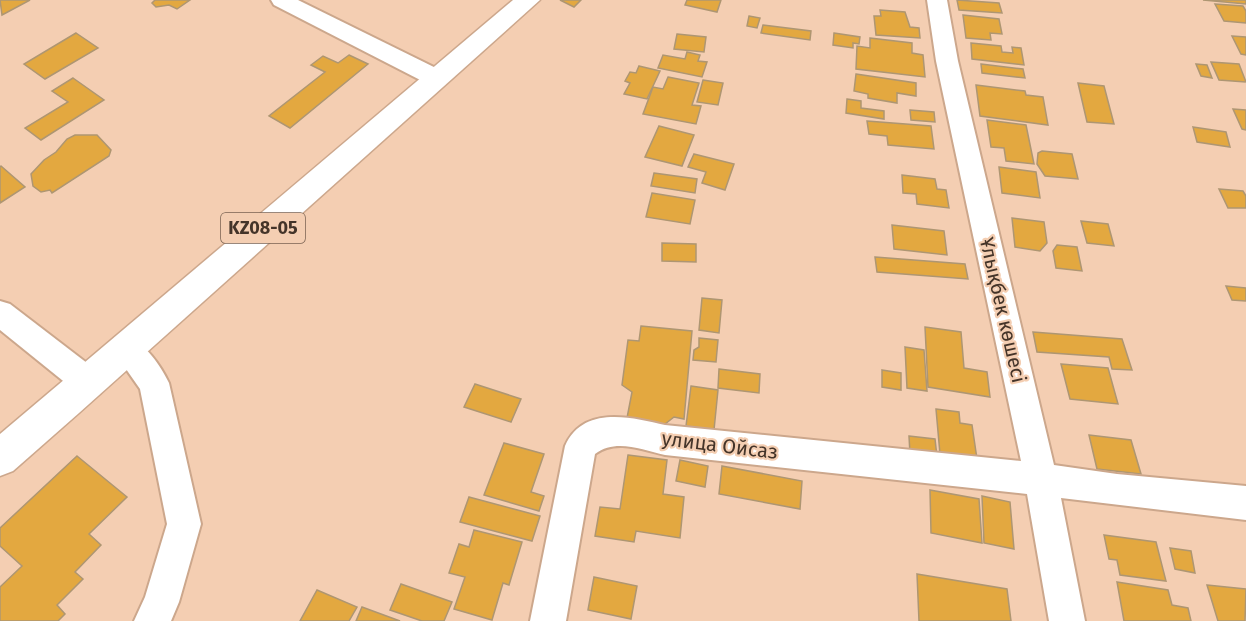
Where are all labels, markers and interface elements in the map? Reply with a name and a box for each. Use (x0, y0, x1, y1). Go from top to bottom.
road number: KZ08-05 (221, 213, 305, 243)
street label: Ұлықбек көшесі (975, 235, 1031, 385)
street label: улица Ойсаз (660, 426, 780, 464)

